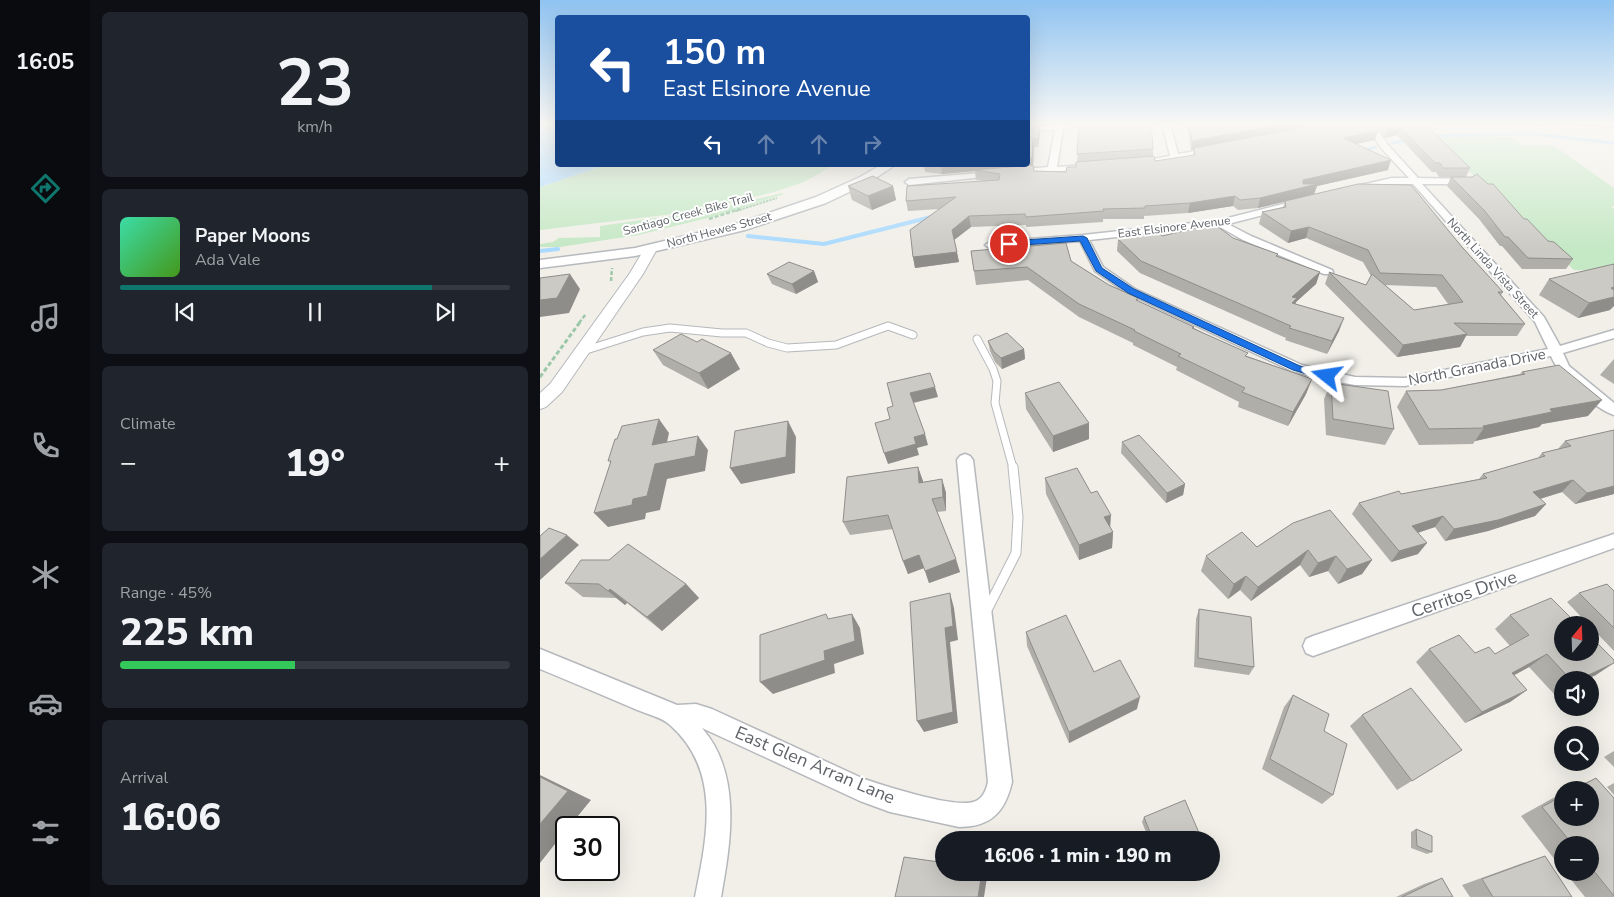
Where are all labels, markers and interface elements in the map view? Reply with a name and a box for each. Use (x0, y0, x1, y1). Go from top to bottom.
text: 150 m (663, 29, 766, 76)
icon: left (580, 35, 645, 100)
text: 23 (276, 39, 354, 128)
text: 16:05 (16, 47, 74, 77)
text: East Elsinore Avenue (663, 74, 871, 104)
text: km/h (297, 116, 333, 138)
icon: left (699, 130, 727, 158)
icon: ahead (752, 130, 780, 158)
icon: ahead (805, 130, 833, 158)
icon: right (858, 130, 886, 158)
icon: directions (28, 171, 63, 206)
street label: Santiago Creek Bike Trail (621, 189, 755, 239)
street label: North Hewes Street (665, 208, 774, 252)
street label: East Elsinore Avenue (1117, 212, 1231, 242)
street label: North Linda Vista Street (1444, 214, 1543, 322)
text: Paper Moons (195, 223, 310, 249)
pin (988, 223, 1030, 265)
icon: arrive (995, 230, 1023, 258)
text: Ada Vale (195, 249, 260, 271)
icon: previous (171, 298, 199, 326)
icon: pause (301, 298, 329, 326)
icon: next (431, 298, 459, 326)
icon: music (28, 300, 63, 335)
street label: North Granada Drive (1407, 344, 1547, 390)
position arrow (1300, 349, 1352, 401)
text: Climate (120, 413, 175, 435)
icon: phone (28, 428, 63, 463)
text: 19° (285, 438, 345, 489)
text: − (120, 444, 137, 482)
text: + (493, 444, 510, 482)
icon: climate (28, 557, 63, 592)
street label: Cerritos Drive (1408, 565, 1520, 623)
text: Range · 45% (120, 582, 212, 604)
text: 225 km (120, 607, 254, 658)
north arrow (1554, 616, 1599, 661)
map controls (1554, 616, 1599, 881)
button: sound (1554, 671, 1599, 716)
icon: car (28, 686, 63, 721)
street label: East Glen Arran Lane (731, 720, 899, 810)
button: search (1554, 726, 1599, 771)
text: Arrival (120, 767, 168, 789)
button: + (1554, 781, 1599, 826)
text: 16:06 (120, 792, 221, 843)
icon: filters (28, 815, 63, 850)
speed limit sign: 30 (555, 816, 620, 881)
button: − (1554, 836, 1599, 881)
text: 16:06 · 1 min · 190 m (984, 843, 1171, 869)

